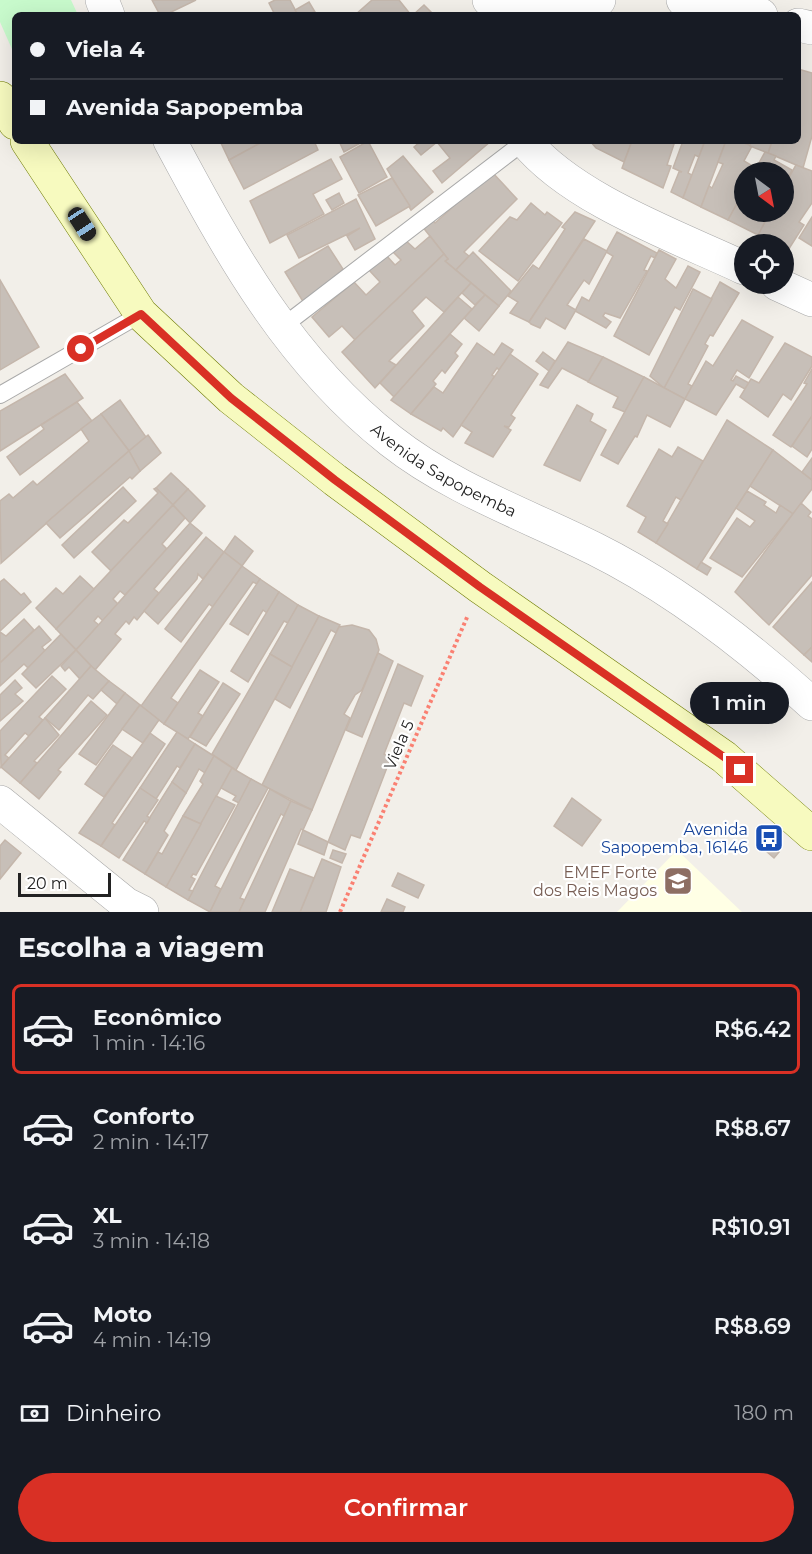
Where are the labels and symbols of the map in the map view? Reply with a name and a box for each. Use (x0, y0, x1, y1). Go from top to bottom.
north arrow (734, 162, 794, 222)
car (65, 204, 99, 244)
route start (67, 335, 94, 362)
street label: Avenida Sapopemba (367, 419, 520, 521)
callout: 1 min (690, 683, 789, 725)
street label: Viela 5 (380, 717, 418, 773)
route end (726, 756, 753, 783)
place label: Avenida Sapopemba, 16146 (601, 820, 748, 857)
bus stop icon: Avenida Sapopemba, 16146 (753, 822, 785, 854)
place label: EMEF Forte dos Reis Magos (533, 863, 657, 900)
school or university icon: EMEF Forte dos Reis Magos (662, 865, 694, 897)
scale bar (18, 870, 111, 898)

